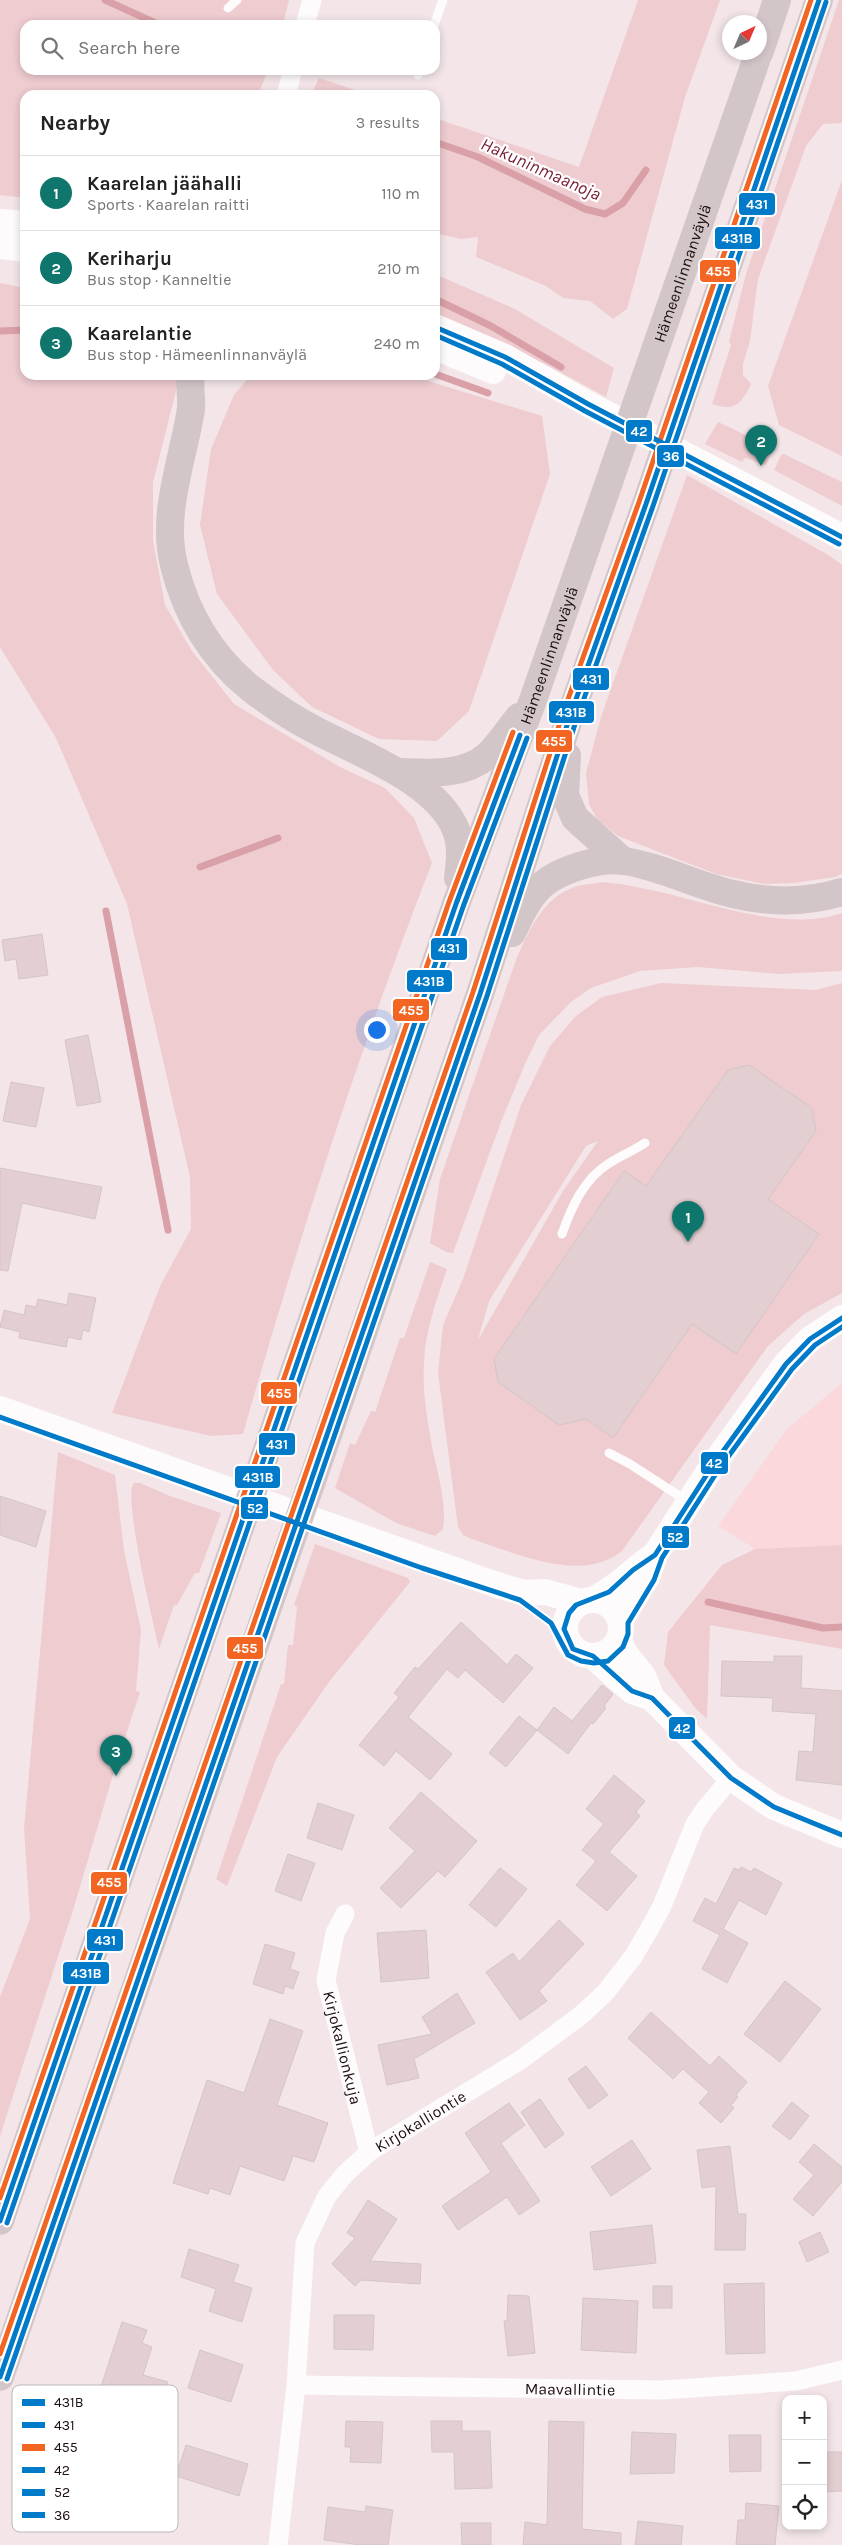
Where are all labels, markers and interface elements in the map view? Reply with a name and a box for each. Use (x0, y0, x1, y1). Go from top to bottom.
north arrow (722, 15, 767, 60)
search box (20, 20, 440, 75)
icon: search (38, 34, 66, 62)
text: Search here (78, 37, 180, 59)
text: Nearby (40, 111, 110, 135)
text: 3 results (356, 113, 420, 132)
water label: Hakuninmaanoja (477, 133, 605, 205)
text: Kaarelan jäähalli (87, 173, 242, 195)
text: 1 (53, 184, 59, 203)
text: 110 m (381, 184, 420, 203)
line badge: 431 (738, 192, 776, 216)
text: Sports · Kaarelan raitti (87, 195, 250, 214)
text: 431 (746, 196, 768, 213)
street label: Hämeenlinnanväylä (650, 201, 715, 345)
line badge: 431B (714, 226, 761, 250)
text: 431B (721, 230, 753, 247)
text: Keriharju (87, 248, 172, 270)
text: 2 (51, 259, 61, 278)
text: 210 m (377, 259, 420, 278)
line badge: 455 (699, 259, 737, 283)
text: 455 (706, 263, 730, 280)
text: Bus stop · Kanneltie (87, 270, 231, 289)
text: Kaarelantie (87, 323, 192, 345)
text: 3 (51, 334, 61, 353)
text: 240 m (374, 334, 420, 353)
text: Bus stop · Hämeenlinnanväylä (87, 345, 307, 364)
line badge: 42 (625, 419, 653, 443)
text: 42 (631, 423, 647, 440)
pin: 2 (745, 425, 777, 466)
line badge: 36 (656, 444, 685, 468)
text: 36 (662, 448, 680, 465)
street label: Hämeenlinnanväylä (516, 584, 582, 727)
line badge: 431 (572, 667, 610, 691)
text: 431 (580, 671, 602, 688)
line badge: 431B (548, 700, 595, 724)
text: 431B (555, 704, 587, 721)
line badge: 455 (535, 729, 573, 753)
text: 455 (542, 733, 566, 750)
line badge: 431 (430, 937, 468, 961)
text: 431 (438, 940, 460, 957)
line badge: 431B (406, 969, 453, 993)
text: 431B (413, 973, 445, 990)
line badge: 455 (392, 998, 430, 1022)
text: 455 (399, 1002, 423, 1019)
your location (364, 1017, 390, 1043)
pin: 1 (672, 1201, 704, 1242)
line badge: 455 (260, 1381, 298, 1405)
text: 455 (267, 1385, 291, 1402)
line badge: 431 (258, 1432, 296, 1456)
text: 431 (266, 1436, 288, 1453)
line badge: 42 (700, 1451, 729, 1475)
text: 42 (706, 1455, 722, 1472)
line badge: 431B (234, 1465, 281, 1489)
text: 431B (242, 1469, 274, 1486)
line badge: 52 (240, 1496, 269, 1520)
text: 52 (247, 1500, 263, 1517)
line badge: 52 (661, 1525, 690, 1549)
text: 52 (667, 1529, 683, 1546)
line badge: 455 (226, 1636, 264, 1660)
text: 455 (233, 1640, 257, 1657)
line badge: 42 (668, 1716, 696, 1740)
text: 42 (674, 1720, 690, 1737)
pin: 3 (100, 1735, 132, 1776)
line badge: 455 (90, 1871, 128, 1895)
text: 455 (97, 1874, 121, 1891)
line badge: 431 (86, 1928, 124, 1952)
text: 431 (94, 1932, 116, 1949)
line badge: 431B (62, 1961, 110, 1985)
text: 431B (70, 1965, 102, 1982)
street label: Kirjokallionkuja (319, 1989, 366, 2107)
street label: Kirjokalliontie (371, 2087, 469, 2156)
street label: Maavallintie (525, 2379, 615, 2399)
legend (12, 2385, 178, 2532)
text: 431B (54, 2394, 83, 2411)
map controls (782, 2395, 827, 2530)
button: + (782, 2395, 827, 2440)
text: 431 (54, 2417, 75, 2434)
text: 455 (54, 2439, 78, 2456)
button: − (782, 2440, 827, 2485)
text: 42 (54, 2462, 70, 2479)
text: 52 (54, 2484, 70, 2501)
button: locate (782, 2485, 827, 2530)
text: 36 (54, 2507, 70, 2524)

